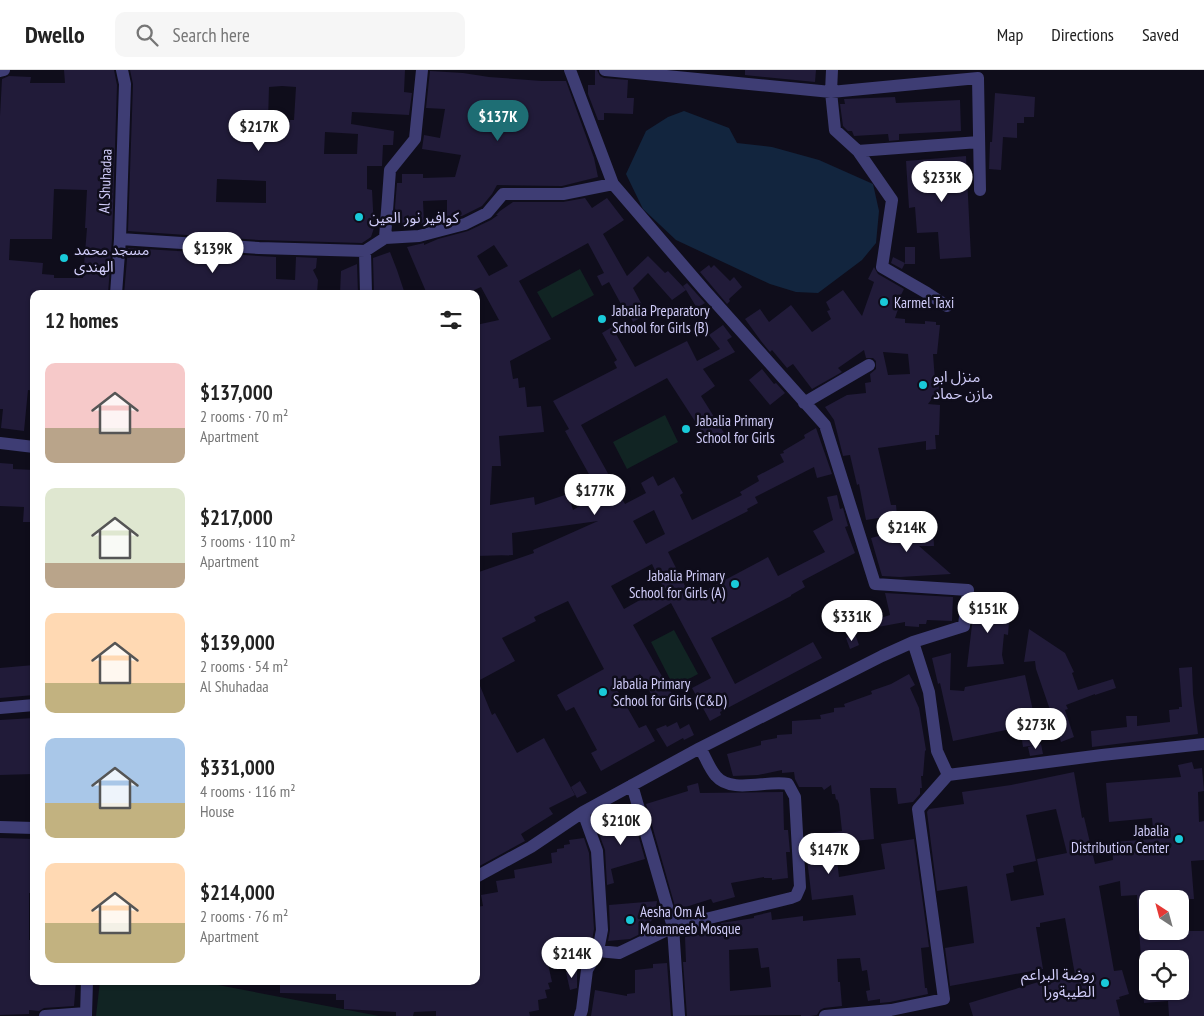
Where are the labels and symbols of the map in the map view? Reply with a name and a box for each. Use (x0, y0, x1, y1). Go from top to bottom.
pin: $137K (463, 100, 533, 142)
pin: $217K (224, 109, 294, 152)
street label: Al Shuhadaa (94, 148, 116, 214)
pin: $233K (907, 160, 977, 203)
place label: كوافير نور العين (369, 208, 460, 227)
marker: كوافير نور العين (353, 211, 365, 223)
pin: $139K (178, 232, 248, 274)
place label: مسجد محمد الهندى (74, 240, 149, 276)
marker: مسجد محمد الهندى (58, 252, 70, 264)
place label: Karmel Taxi (894, 293, 954, 312)
marker: Karmel Taxi (878, 296, 890, 308)
place label: Jabalia Preparatory School for Girls (B) (611, 301, 710, 337)
marker: Jabalia Preparatory School for Girls (B) (596, 313, 608, 325)
place label: منزل ابو مازن حماد (933, 367, 993, 403)
marker: منزل ابو مازن حماد (917, 379, 929, 391)
place label: Jabalia Primary School for Girls (695, 411, 775, 447)
marker: Jabalia Primary School for Girls (680, 423, 692, 435)
pin: $177K (560, 474, 630, 516)
pin: $214K (872, 510, 942, 553)
place label: Jabalia Primary School for Girls (A) (629, 566, 726, 602)
marker: Jabalia Primary School for Girls (A) (729, 578, 741, 590)
pin: $151K (953, 592, 1023, 634)
pin: $331K (817, 600, 887, 642)
place label: Jabalia Primary School for Girls (C&D) (612, 674, 727, 710)
marker: Jabalia Primary School for Girls (C&D) (597, 686, 609, 698)
pin: $273K (1001, 708, 1071, 750)
pin: $210K (586, 804, 656, 846)
place label: Jabalia Distribution Center (1071, 821, 1170, 857)
pin: $147K (794, 832, 864, 875)
marker: Jabalia Distribution Center (1173, 833, 1185, 845)
north arrow (1139, 890, 1189, 940)
place label: Aesha Om Al Moamneeb Mosque (640, 902, 741, 938)
marker: Aesha Om Al Moamneeb Mosque (624, 914, 636, 926)
pin: $214K (537, 936, 607, 979)
place label: روضة البراعم الطيبةورا (1021, 965, 1095, 1001)
marker: روضة البراعم الطيبةورا (1099, 977, 1111, 989)

